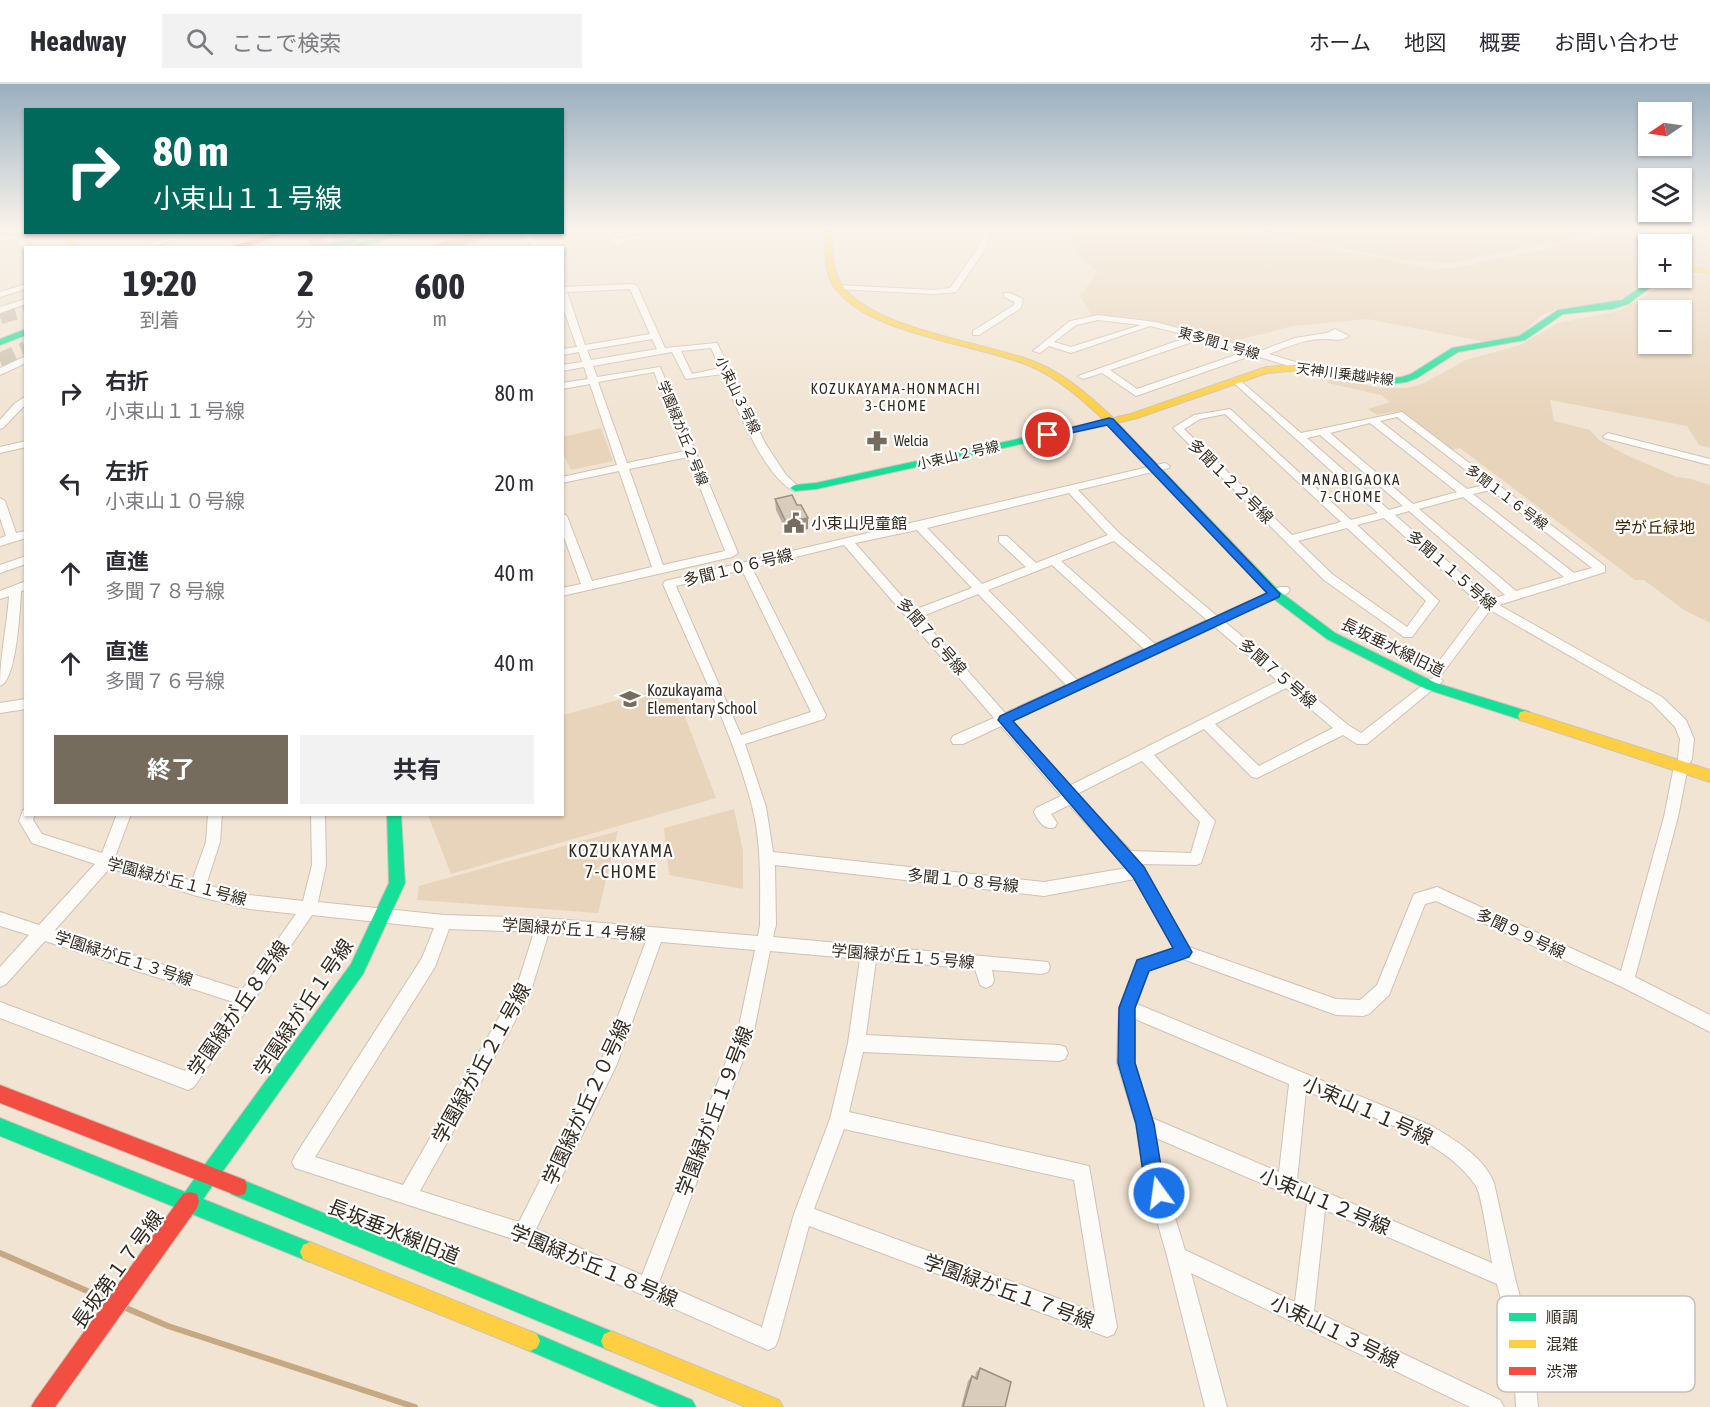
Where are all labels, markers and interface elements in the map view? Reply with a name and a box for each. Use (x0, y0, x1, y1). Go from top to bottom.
search box (162, 14, 582, 68)
text: Headway (30, 25, 126, 57)
icon: search (183, 25, 216, 58)
text: ここで検索 (231, 30, 341, 56)
text: ホーム (1309, 30, 1371, 54)
text: 地図 (1404, 30, 1446, 54)
text: 概要 (1479, 30, 1521, 54)
text: お問い合わせ (1554, 30, 1680, 54)
north arrow (1638, 102, 1692, 156)
map controls (1638, 102, 1692, 354)
text: 80 m (153, 127, 228, 175)
icon: right (54, 132, 132, 210)
button: layers (1638, 168, 1692, 222)
text: 小束山１１号線 (153, 183, 342, 214)
button: + (1638, 234, 1692, 288)
text: 19:20 (123, 262, 197, 304)
text: 2 (297, 262, 314, 304)
text: 600 (414, 265, 465, 307)
button: − (1638, 300, 1692, 354)
text: m (433, 307, 447, 330)
text: 到着 (140, 308, 180, 331)
text: 分 (296, 308, 316, 331)
street label: 東多聞１号線 (1176, 324, 1262, 362)
street label: 小束山３号線 (712, 354, 764, 436)
street label: 天神川乗越峠線 (1295, 360, 1395, 388)
text: 右折 (105, 368, 149, 394)
icon: right (54, 377, 87, 410)
street label: 学園緑が丘２号線 (655, 378, 711, 488)
text: 80 m (494, 380, 534, 406)
district label: KOZUKAYAMA-HONMACHI 3-CHOME (811, 380, 981, 414)
text: 小束山１１号線 (105, 399, 245, 422)
pin (1022, 409, 1073, 460)
icon: arrive (1031, 418, 1064, 451)
pharmacy icon: Welcia (865, 429, 889, 453)
place label: Welcia (894, 433, 929, 449)
street label: 多聞１２２号線 (1185, 435, 1277, 527)
street label: 小束山２号線 (915, 438, 1001, 472)
text: 左折 (105, 458, 149, 484)
street label: 多聞１１６号線 (1463, 461, 1551, 533)
icon: left (54, 467, 87, 500)
text: 20 m (494, 470, 534, 496)
district label: MANABIGAOKA 7-CHOME (1301, 471, 1401, 505)
text: 小束山１０号線 (105, 489, 245, 512)
public building icon: 小束山児童館 (782, 511, 806, 535)
place label: 小束山児童館 (811, 514, 907, 532)
park label: 学が丘緑地 (1615, 518, 1695, 536)
street label: 多聞１１５号線 (1404, 526, 1500, 614)
street label: 多聞１０６号線 (681, 545, 795, 589)
text: 直進 (105, 548, 149, 574)
icon: ahead (54, 557, 87, 590)
text: 40 m (494, 560, 534, 586)
text: 多聞７８号線 (105, 579, 225, 602)
street label: 多聞７６号線 (894, 594, 970, 678)
street label: 長坂垂水線旧道 (1339, 614, 1447, 680)
street label: 多聞７５号線 (1236, 635, 1320, 711)
text: 直進 (105, 638, 149, 664)
icon: ahead (54, 647, 87, 680)
text: 40 m (494, 650, 534, 676)
text: 多聞７６号線 (105, 669, 225, 692)
place label: Kozukayama Elementary School (647, 681, 758, 718)
school or university icon: Kozukayama Elementary School (618, 687, 642, 711)
button: 終了 (54, 735, 288, 804)
button: 共有 (300, 735, 534, 804)
district label: KOZUKAYAMA 7-CHOME (568, 840, 674, 882)
street label: 学園緑が丘１１号線 (105, 854, 249, 908)
street label: 多聞１０８号線 (906, 865, 1020, 895)
street label: 多聞９９号線 (1474, 905, 1568, 961)
street label: 学園緑が丘１４号線 (502, 915, 646, 943)
street label: 学園緑が丘１３号線 (53, 927, 195, 989)
street label: 学園緑が丘１号線 (249, 934, 357, 1080)
street label: 学園緑が丘８号線 (183, 936, 293, 1080)
street label: 学園緑が丘１５号線 (830, 941, 976, 971)
street label: 学園緑が丘２１号線 (427, 979, 535, 1147)
street label: 学園緑が丘２０号線 (538, 1016, 634, 1188)
street label: 学園緑が丘１９号線 (671, 1023, 757, 1199)
street label: 小束山１１号線 (1299, 1071, 1437, 1149)
position arrow (1127, 1161, 1191, 1225)
street label: 小束山１２号線 (1256, 1163, 1394, 1239)
street label: 長坂垂水線旧道 (325, 1194, 463, 1268)
street label: 長坂第１７号線 (67, 1206, 167, 1332)
street label: 学園緑が丘１８号線 (507, 1219, 681, 1311)
street label: 学園緑が丘１７号線 (920, 1249, 1098, 1333)
street label: 小束山１３号線 (1267, 1290, 1403, 1372)
legend (1497, 1296, 1695, 1392)
text: 順調 (1546, 1308, 1578, 1326)
text: 混雑 (1546, 1335, 1578, 1353)
text: 渋滞 (1546, 1362, 1578, 1380)

